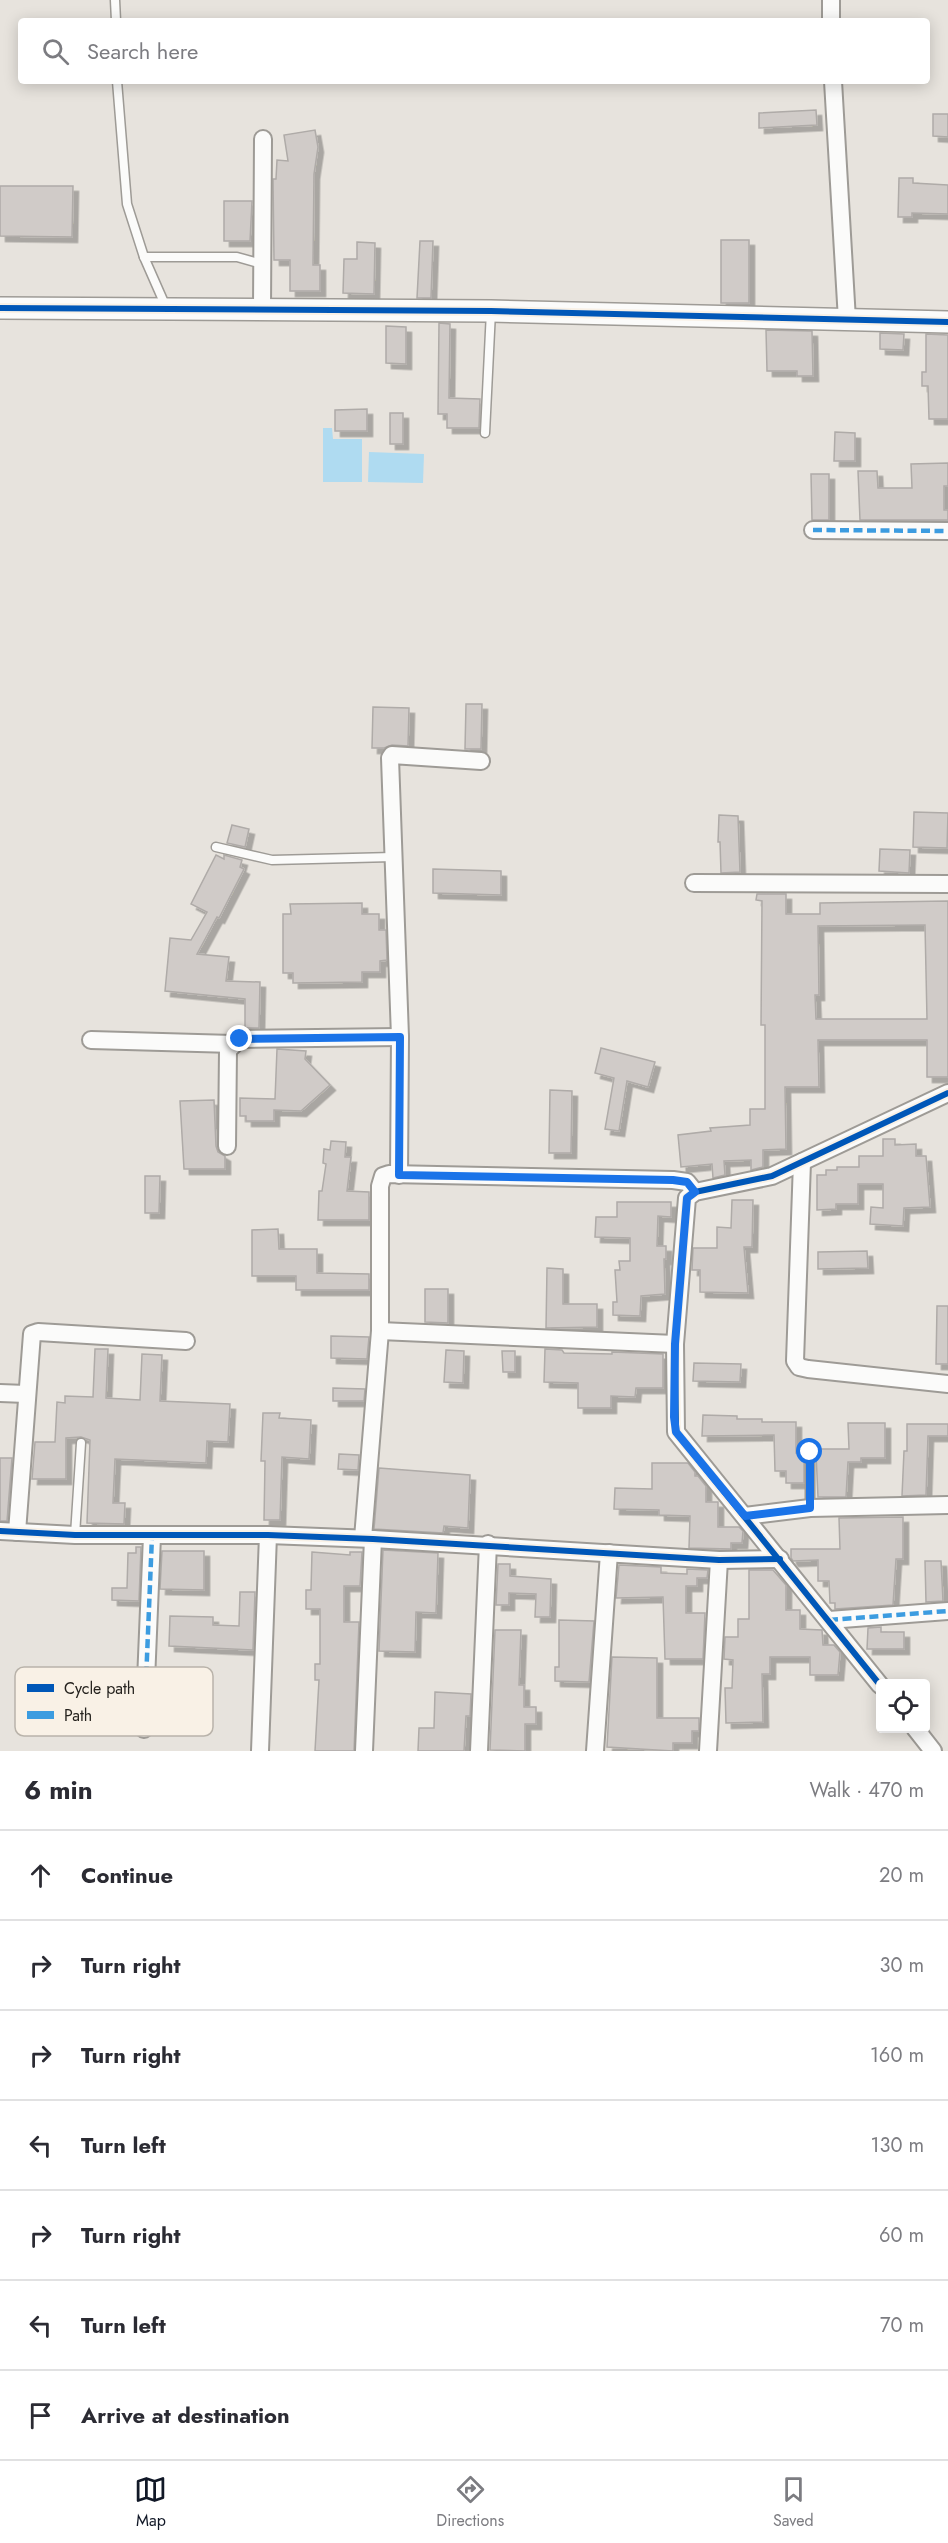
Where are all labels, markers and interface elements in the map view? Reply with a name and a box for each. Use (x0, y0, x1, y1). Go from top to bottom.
search box (18, 18, 930, 84)
icon: search (39, 35, 72, 68)
text: Search here (87, 35, 198, 67)
route end (226, 1025, 252, 1051)
route start (796, 1438, 822, 1464)
legend (15, 1667, 213, 1736)
text: Cycle path (64, 1677, 135, 1700)
map controls (876, 1679, 930, 1733)
button: locate (876, 1679, 930, 1733)
text: Path (64, 1704, 92, 1727)
text: 6 min (24, 1771, 93, 1809)
text: Walk · 470 m (809, 1776, 924, 1805)
icon: ahead (24, 1859, 57, 1892)
text: Continue (81, 1859, 173, 1891)
text: 20 m (879, 1861, 924, 1890)
icon: right (24, 1949, 57, 1982)
text: Turn right (81, 1949, 181, 1981)
text: 30 m (879, 1951, 924, 1980)
icon: right (24, 2039, 57, 2072)
text: Turn right (81, 2039, 181, 2071)
text: 160 m (870, 2041, 924, 2070)
icon: left (24, 2129, 57, 2162)
text: Turn left (81, 2129, 166, 2161)
text: 130 m (870, 2131, 924, 2160)
icon: right (24, 2219, 57, 2252)
text: Turn right (81, 2219, 181, 2251)
text: 60 m (879, 2221, 924, 2250)
icon: left (24, 2309, 57, 2342)
text: Turn left (81, 2309, 166, 2341)
text: 70 m (880, 2311, 924, 2340)
icon: arrive (24, 2399, 57, 2432)
text: Arrive at destination (81, 2399, 290, 2431)
tab: Map (134, 2473, 167, 2532)
tab: Directions (436, 2473, 504, 2532)
tab: Saved (773, 2473, 814, 2532)

